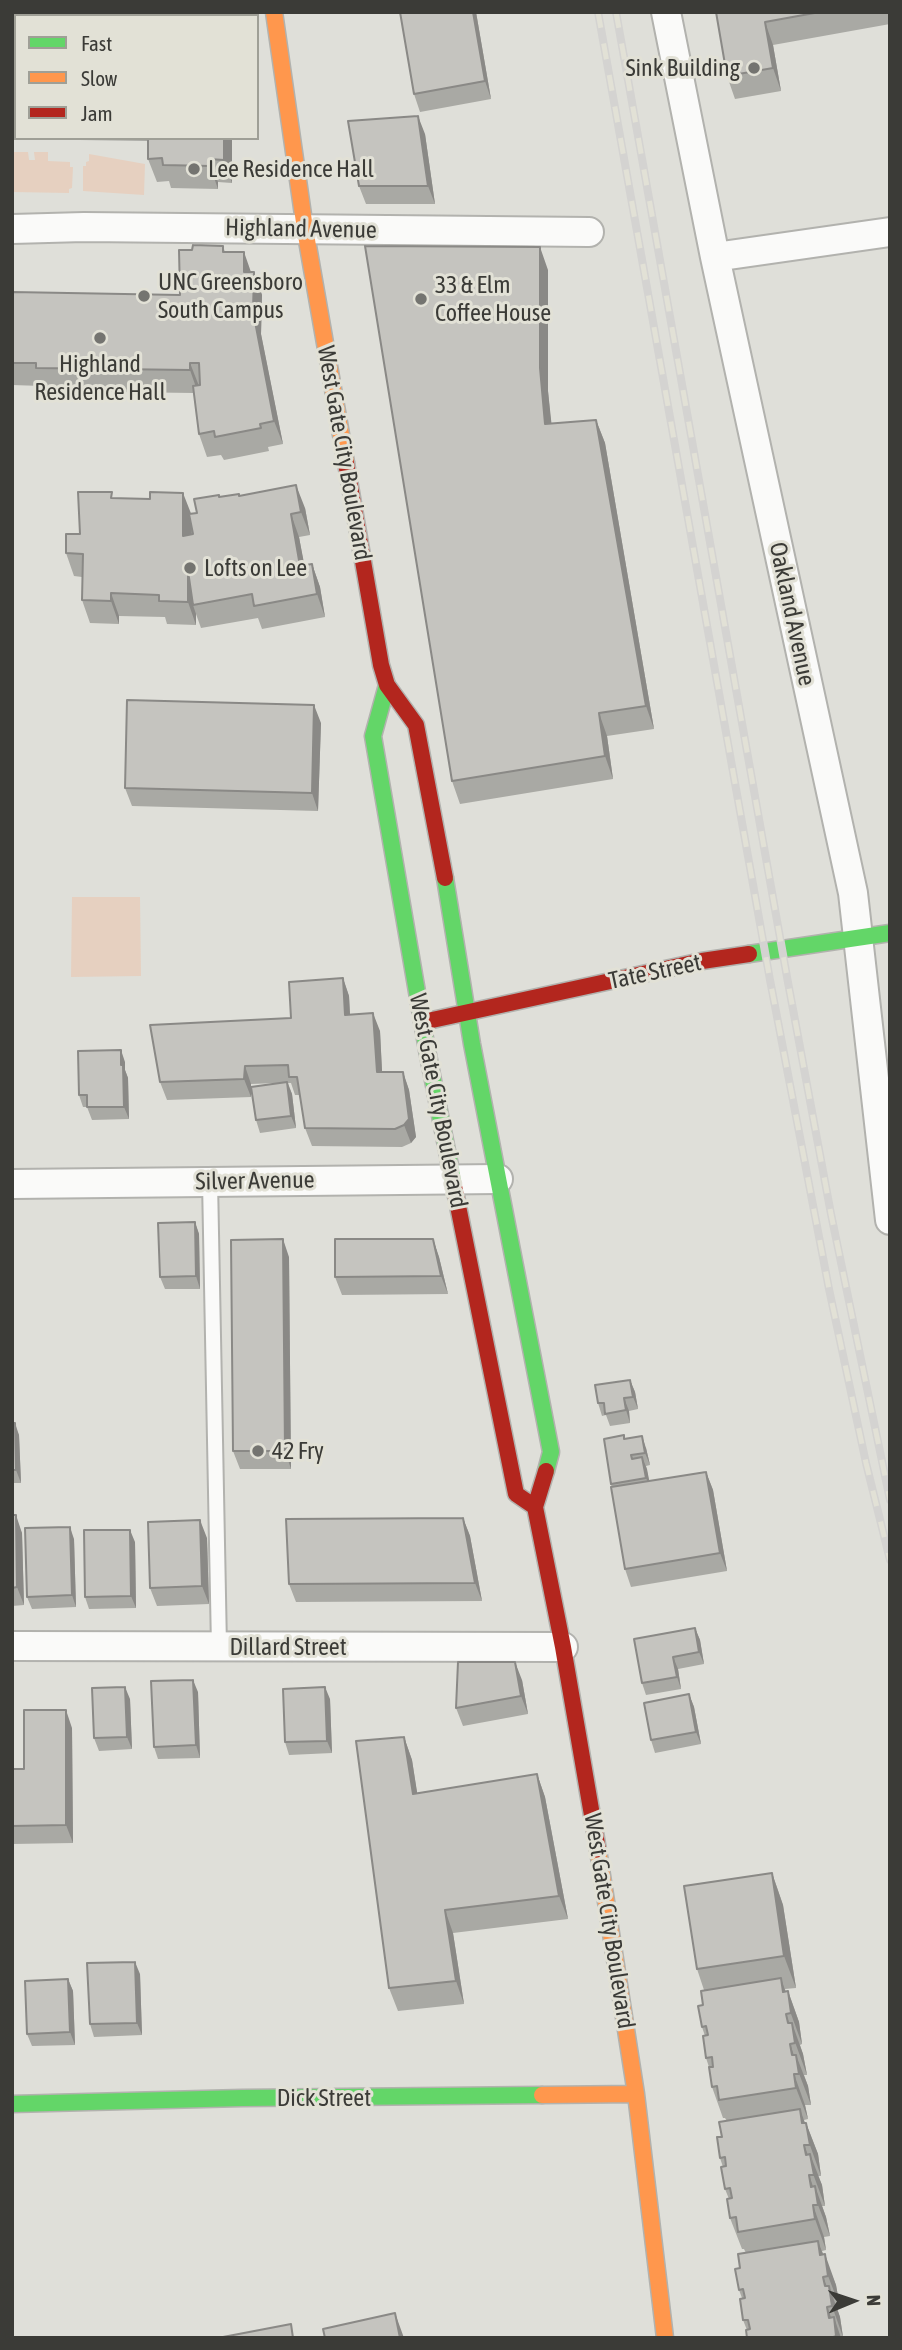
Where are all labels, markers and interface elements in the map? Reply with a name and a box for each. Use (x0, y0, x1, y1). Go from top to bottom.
legend (14, 14, 259, 140)
text: Fast (81, 31, 112, 55)
place label: Sink Building (625, 54, 740, 82)
marker: Sink Building (746, 60, 762, 76)
text: Slow (81, 66, 117, 90)
text: Jam (81, 101, 113, 125)
place label: Lee Residence Hall (208, 155, 374, 183)
marker: Lee Residence Hall (186, 161, 202, 177)
street label: Highland Avenue (225, 213, 377, 245)
place label: UNC Greensboro South Campus (158, 268, 303, 324)
place label: 33 & Elm Coffee House (435, 271, 551, 327)
marker: UNC Greensboro South Campus (136, 288, 152, 304)
marker: 33 & Elm Coffee House (413, 291, 429, 307)
marker: Highland Residence Hall (92, 330, 108, 346)
street label: West Gate City Boulevard (311, 343, 377, 563)
place label: Highland Residence Hall (34, 350, 166, 406)
street label: Oakland Avenue (763, 540, 821, 688)
place label: Lofts on Lee (204, 554, 307, 582)
marker: Lofts on Lee (182, 560, 198, 576)
street label: Tate Street (606, 948, 704, 996)
street label: West Gate City Boulevard (403, 991, 473, 1211)
street label: Silver Avenue (195, 1166, 315, 1196)
place label: 42 Fry (272, 1437, 324, 1465)
marker: 42 Fry (250, 1443, 266, 1459)
street label: Dillard Street (229, 1633, 347, 1661)
street label: West Gate City Boulevard (578, 1811, 640, 2031)
street label: Dick Street (277, 2084, 371, 2112)
north arrow (818, 2266, 888, 2336)
text: N (863, 2294, 885, 2306)

